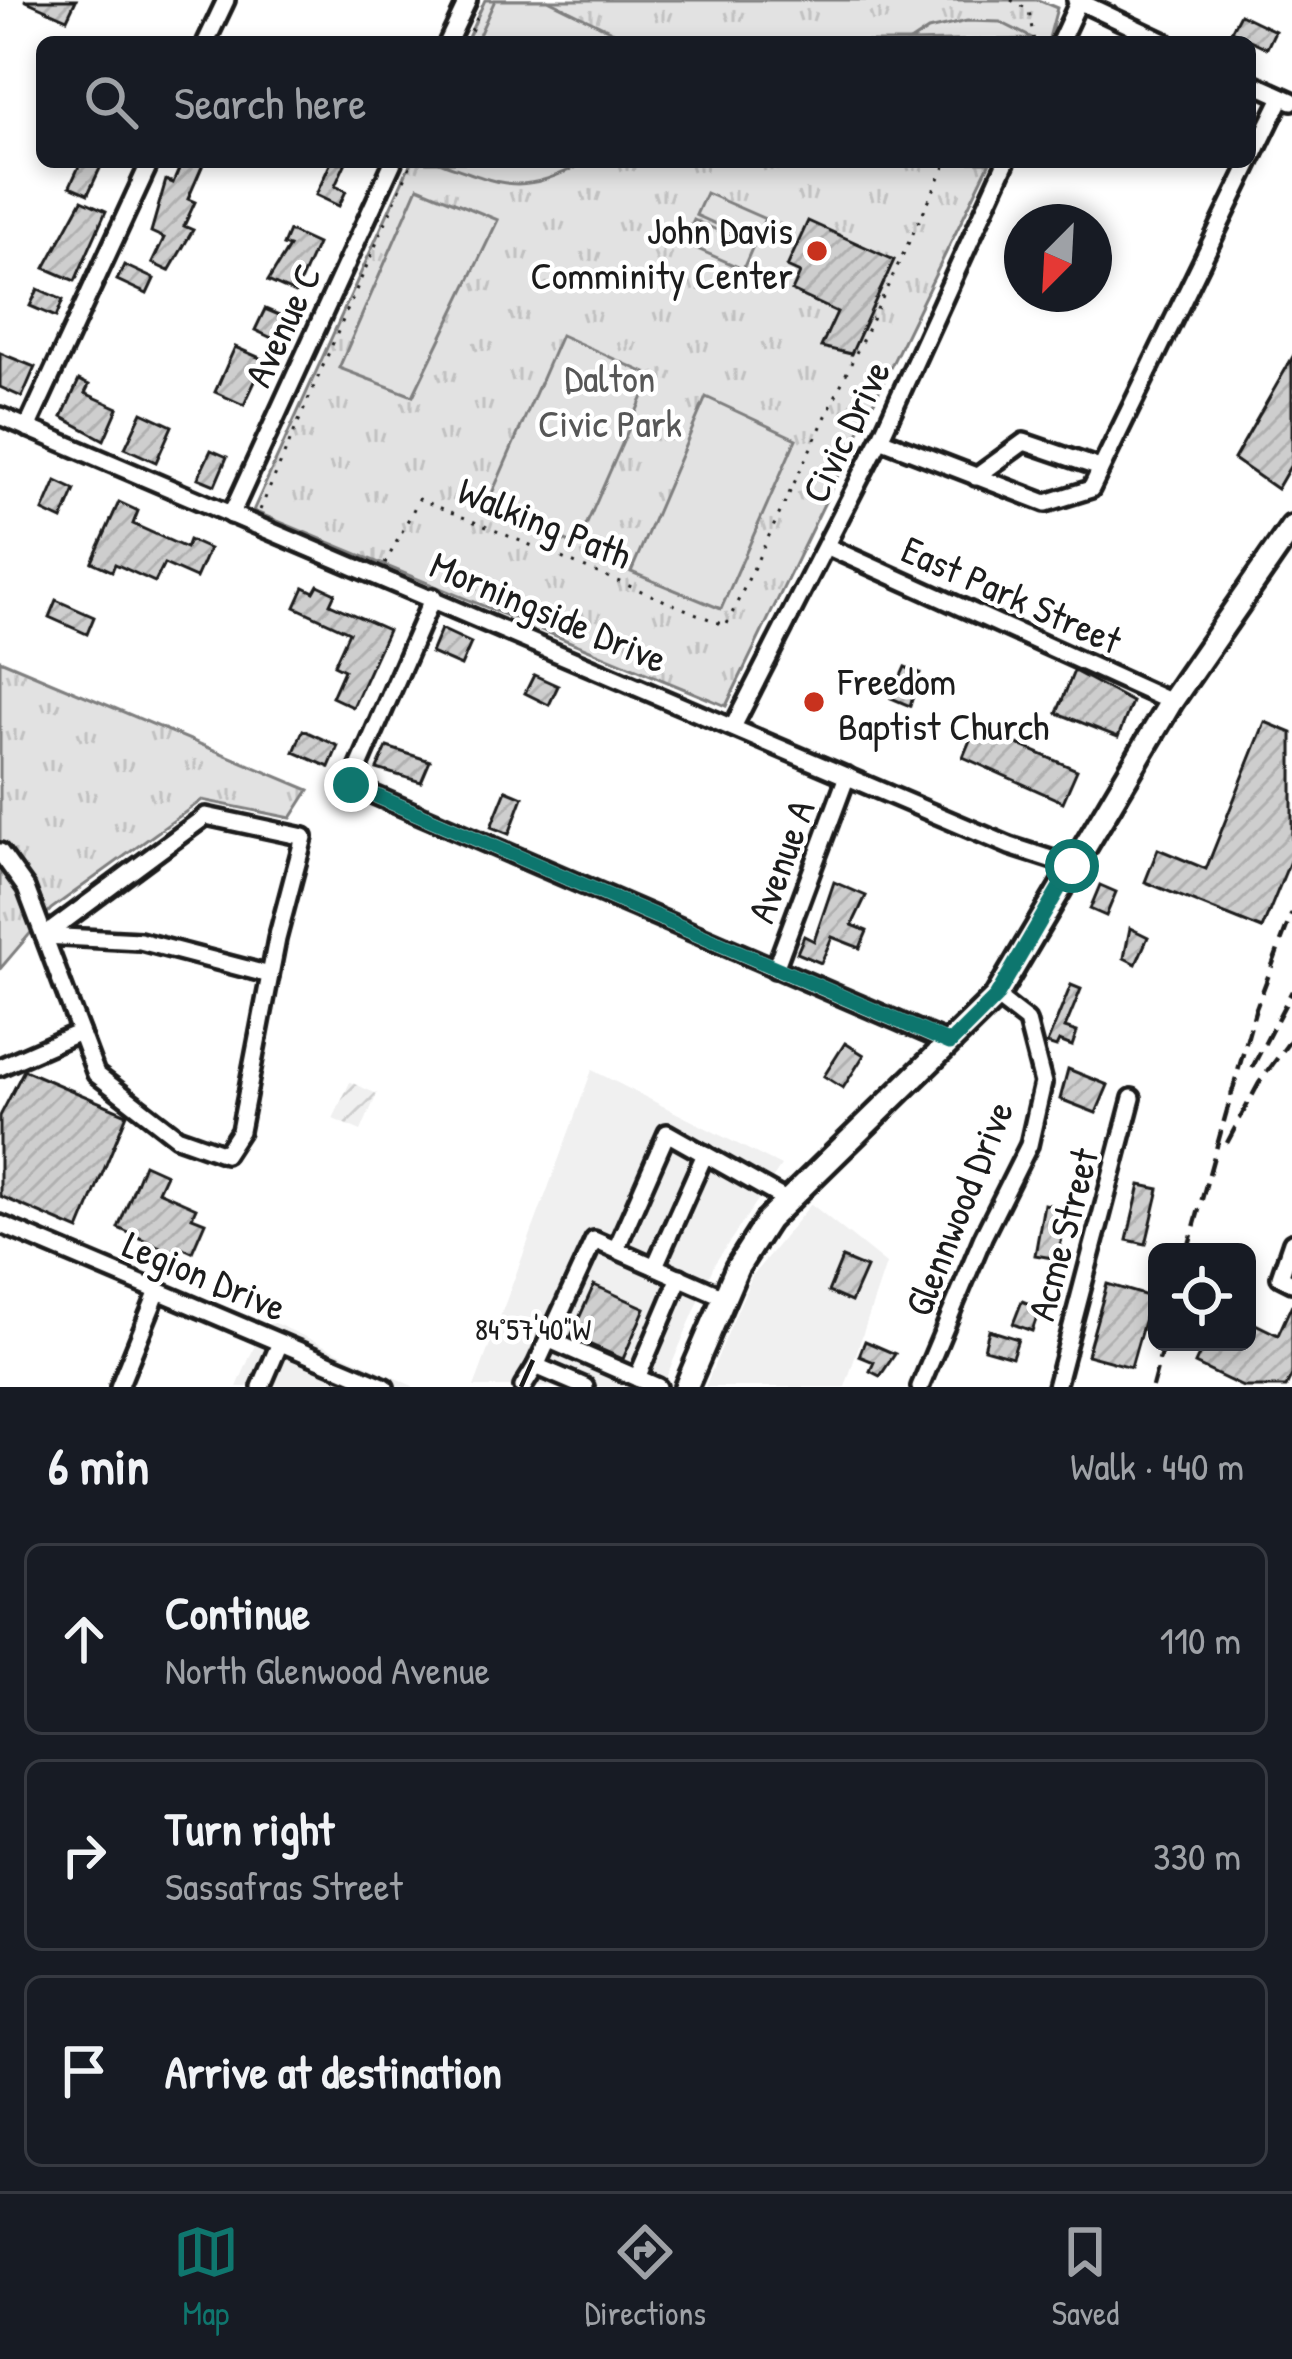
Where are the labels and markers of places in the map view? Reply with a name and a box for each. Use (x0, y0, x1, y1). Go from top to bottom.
place label: John Davis Comminity Center (530, 203, 793, 301)
marker: John Davis Comminity Center (804, 238, 830, 264)
place label: Freedom Baptist Church (837, 654, 1049, 752)
marker: Freedom Baptist Church (801, 689, 827, 715)

